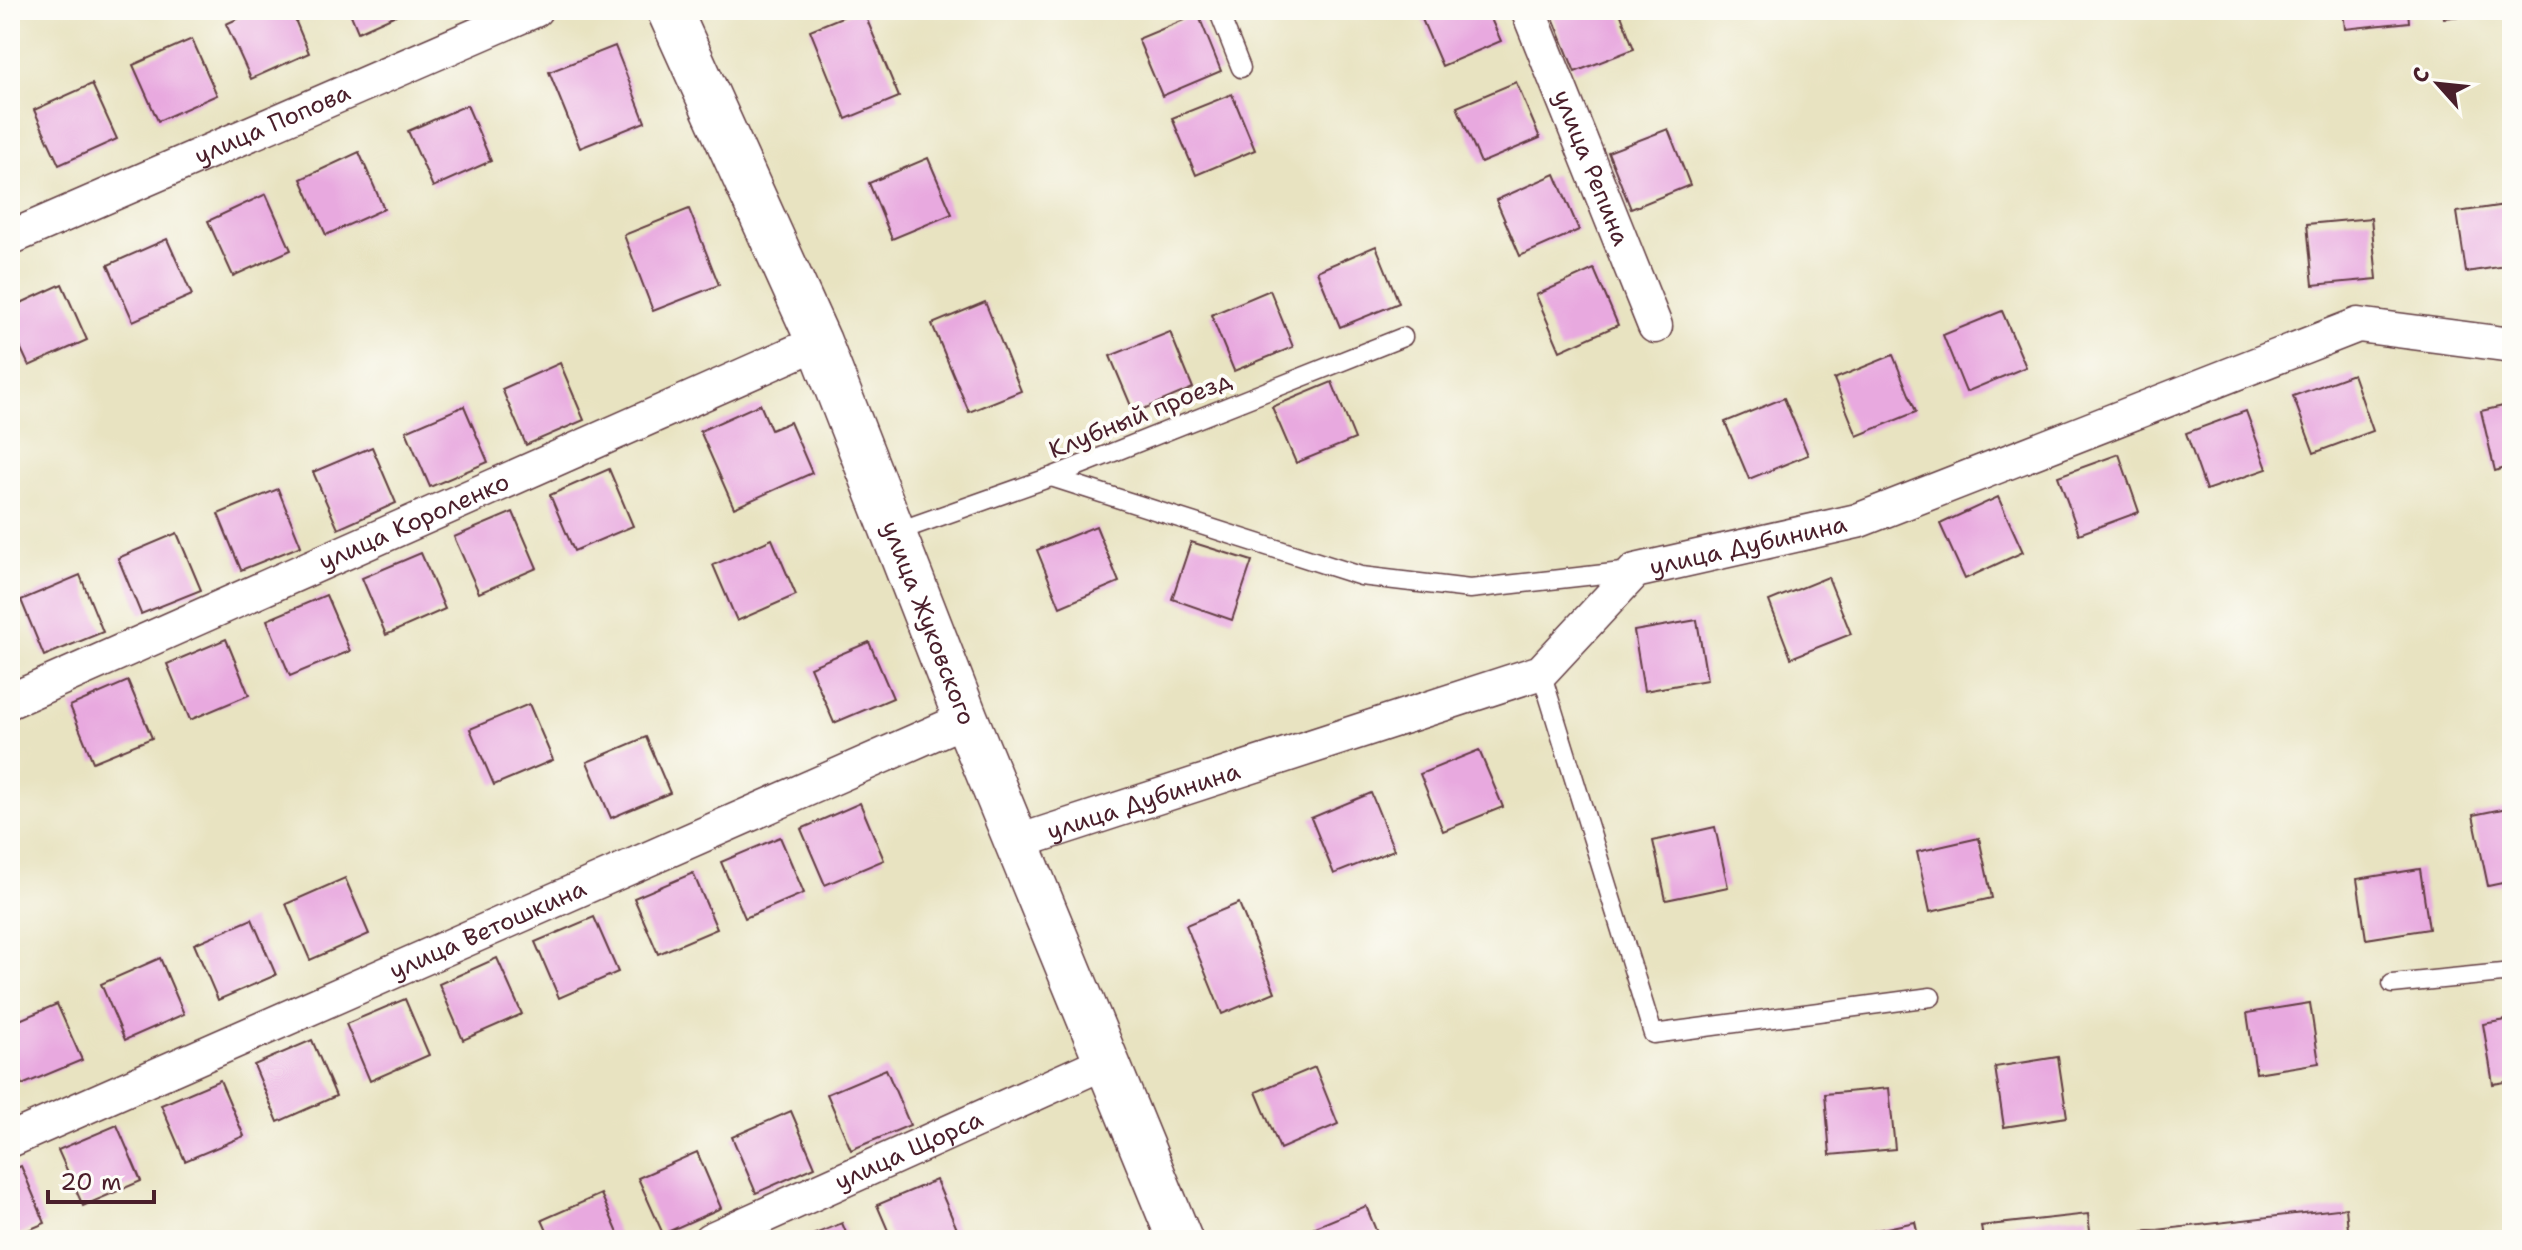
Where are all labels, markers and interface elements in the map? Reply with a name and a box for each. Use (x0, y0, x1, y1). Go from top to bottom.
north arrow (2398, 44, 2478, 124)
text: С (2405, 63, 2437, 88)
street label: улица Попова (189, 76, 355, 172)
street label: улица Репина (1546, 85, 1637, 250)
street label: Клубный проезд (1044, 364, 1236, 466)
street label: улица Короленко (314, 466, 514, 578)
street label: улица Дубинина (1647, 508, 1850, 583)
street label: улица Жуковского (874, 516, 983, 730)
street label: улица Дубинина (1043, 755, 1244, 848)
street label: улица Ветошкина (384, 872, 591, 987)
street label: улица Щорса (830, 1103, 988, 1198)
scale bar (48, 1154, 154, 1204)
text: 20 m (60, 1166, 122, 1198)

